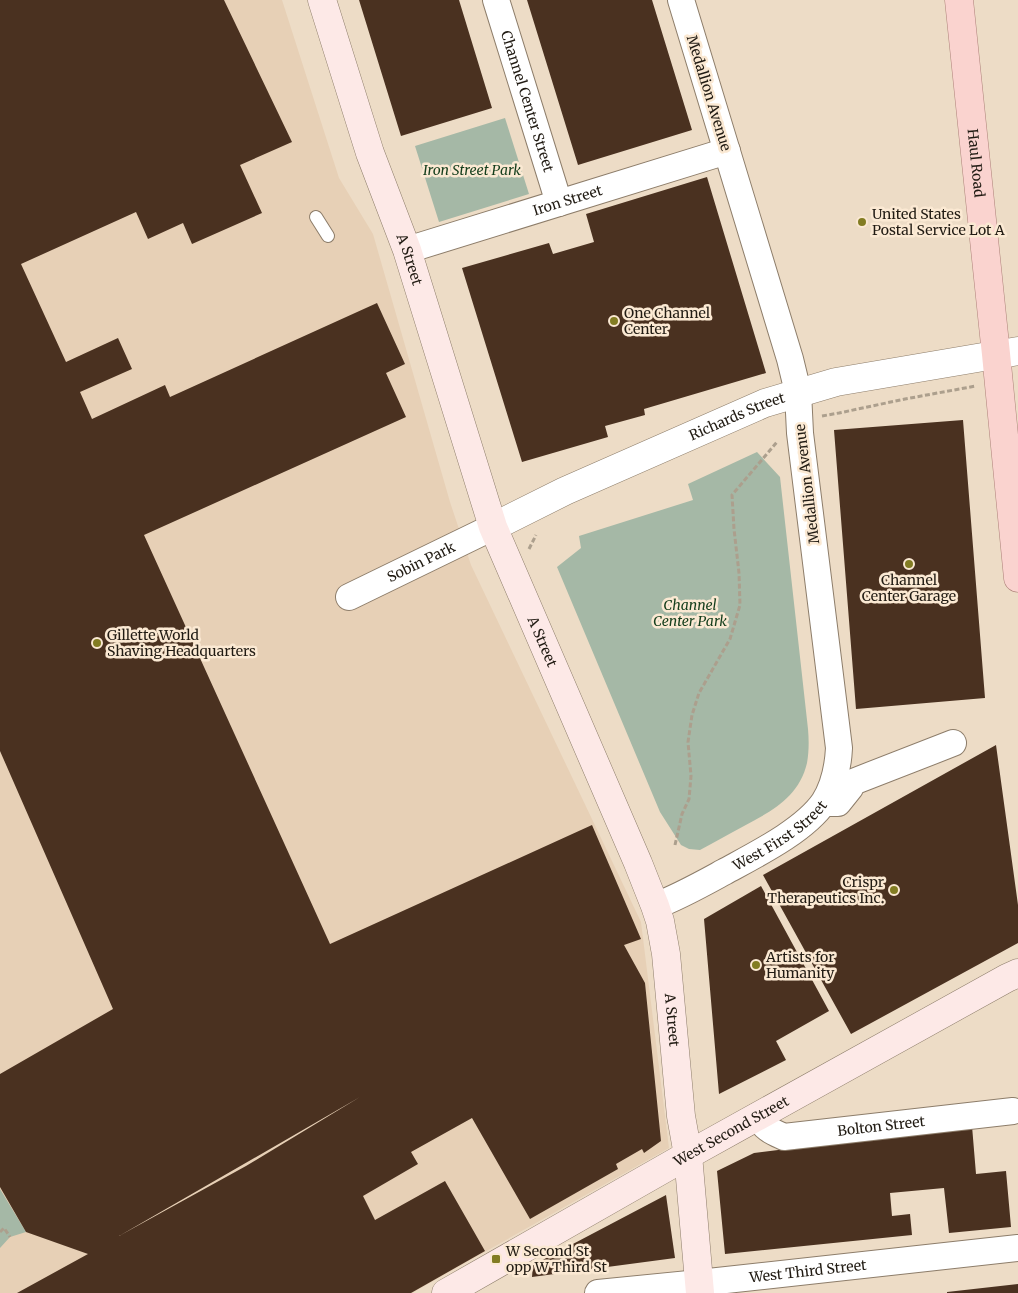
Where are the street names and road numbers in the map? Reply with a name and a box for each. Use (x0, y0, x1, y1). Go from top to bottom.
street label: Channel Center Street (497, 28, 558, 175)
street label: Medallion Avenue (683, 33, 735, 153)
street label: Haul Road (964, 128, 989, 199)
street label: Iron Street (531, 181, 605, 220)
street label: A Street (392, 230, 427, 288)
street label: Richards Street (686, 388, 788, 444)
street label: Medallion Avenue (791, 423, 823, 545)
street label: Sobin Park (384, 538, 458, 586)
street label: A Street (523, 613, 561, 670)
street label: West First Street (729, 796, 831, 875)
street label: A Street (661, 992, 684, 1048)
street label: West Second Street (670, 1092, 792, 1171)
street label: Bolton Street (836, 1112, 926, 1140)
street label: West Third Street (747, 1256, 868, 1287)

